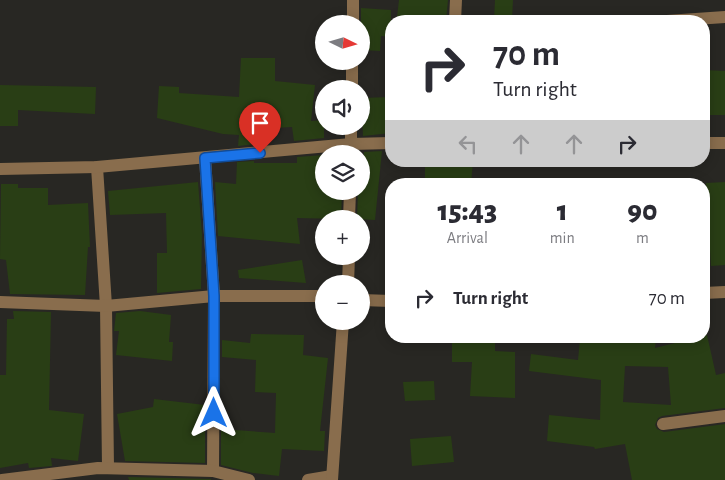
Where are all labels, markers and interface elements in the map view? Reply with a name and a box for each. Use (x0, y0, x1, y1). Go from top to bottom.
north arrow (315, 15, 370, 70)
map controls (315, 15, 370, 330)
icon: right (410, 35, 475, 100)
text: 70 m (493, 37, 560, 72)
text: Turn right (493, 78, 577, 100)
button: sound (315, 80, 370, 135)
pin (239, 102, 281, 153)
icon: arrive (246, 109, 274, 137)
icon: left (454, 130, 482, 158)
icon: ahead (507, 130, 535, 158)
icon: ahead (560, 130, 588, 158)
icon: right (613, 130, 641, 158)
button: layers (315, 145, 370, 200)
text: 15:43 (438, 196, 497, 226)
text: 1 (557, 196, 568, 226)
text: 90 (627, 196, 657, 226)
button: + (315, 210, 370, 265)
text: Arrival (447, 230, 488, 246)
text: min (550, 230, 575, 246)
text: m (636, 230, 649, 246)
button: − (315, 275, 370, 330)
icon: right (410, 284, 438, 312)
text: Turn right (453, 289, 528, 308)
text: 70 m (649, 289, 685, 308)
position arrow (187, 386, 239, 438)

